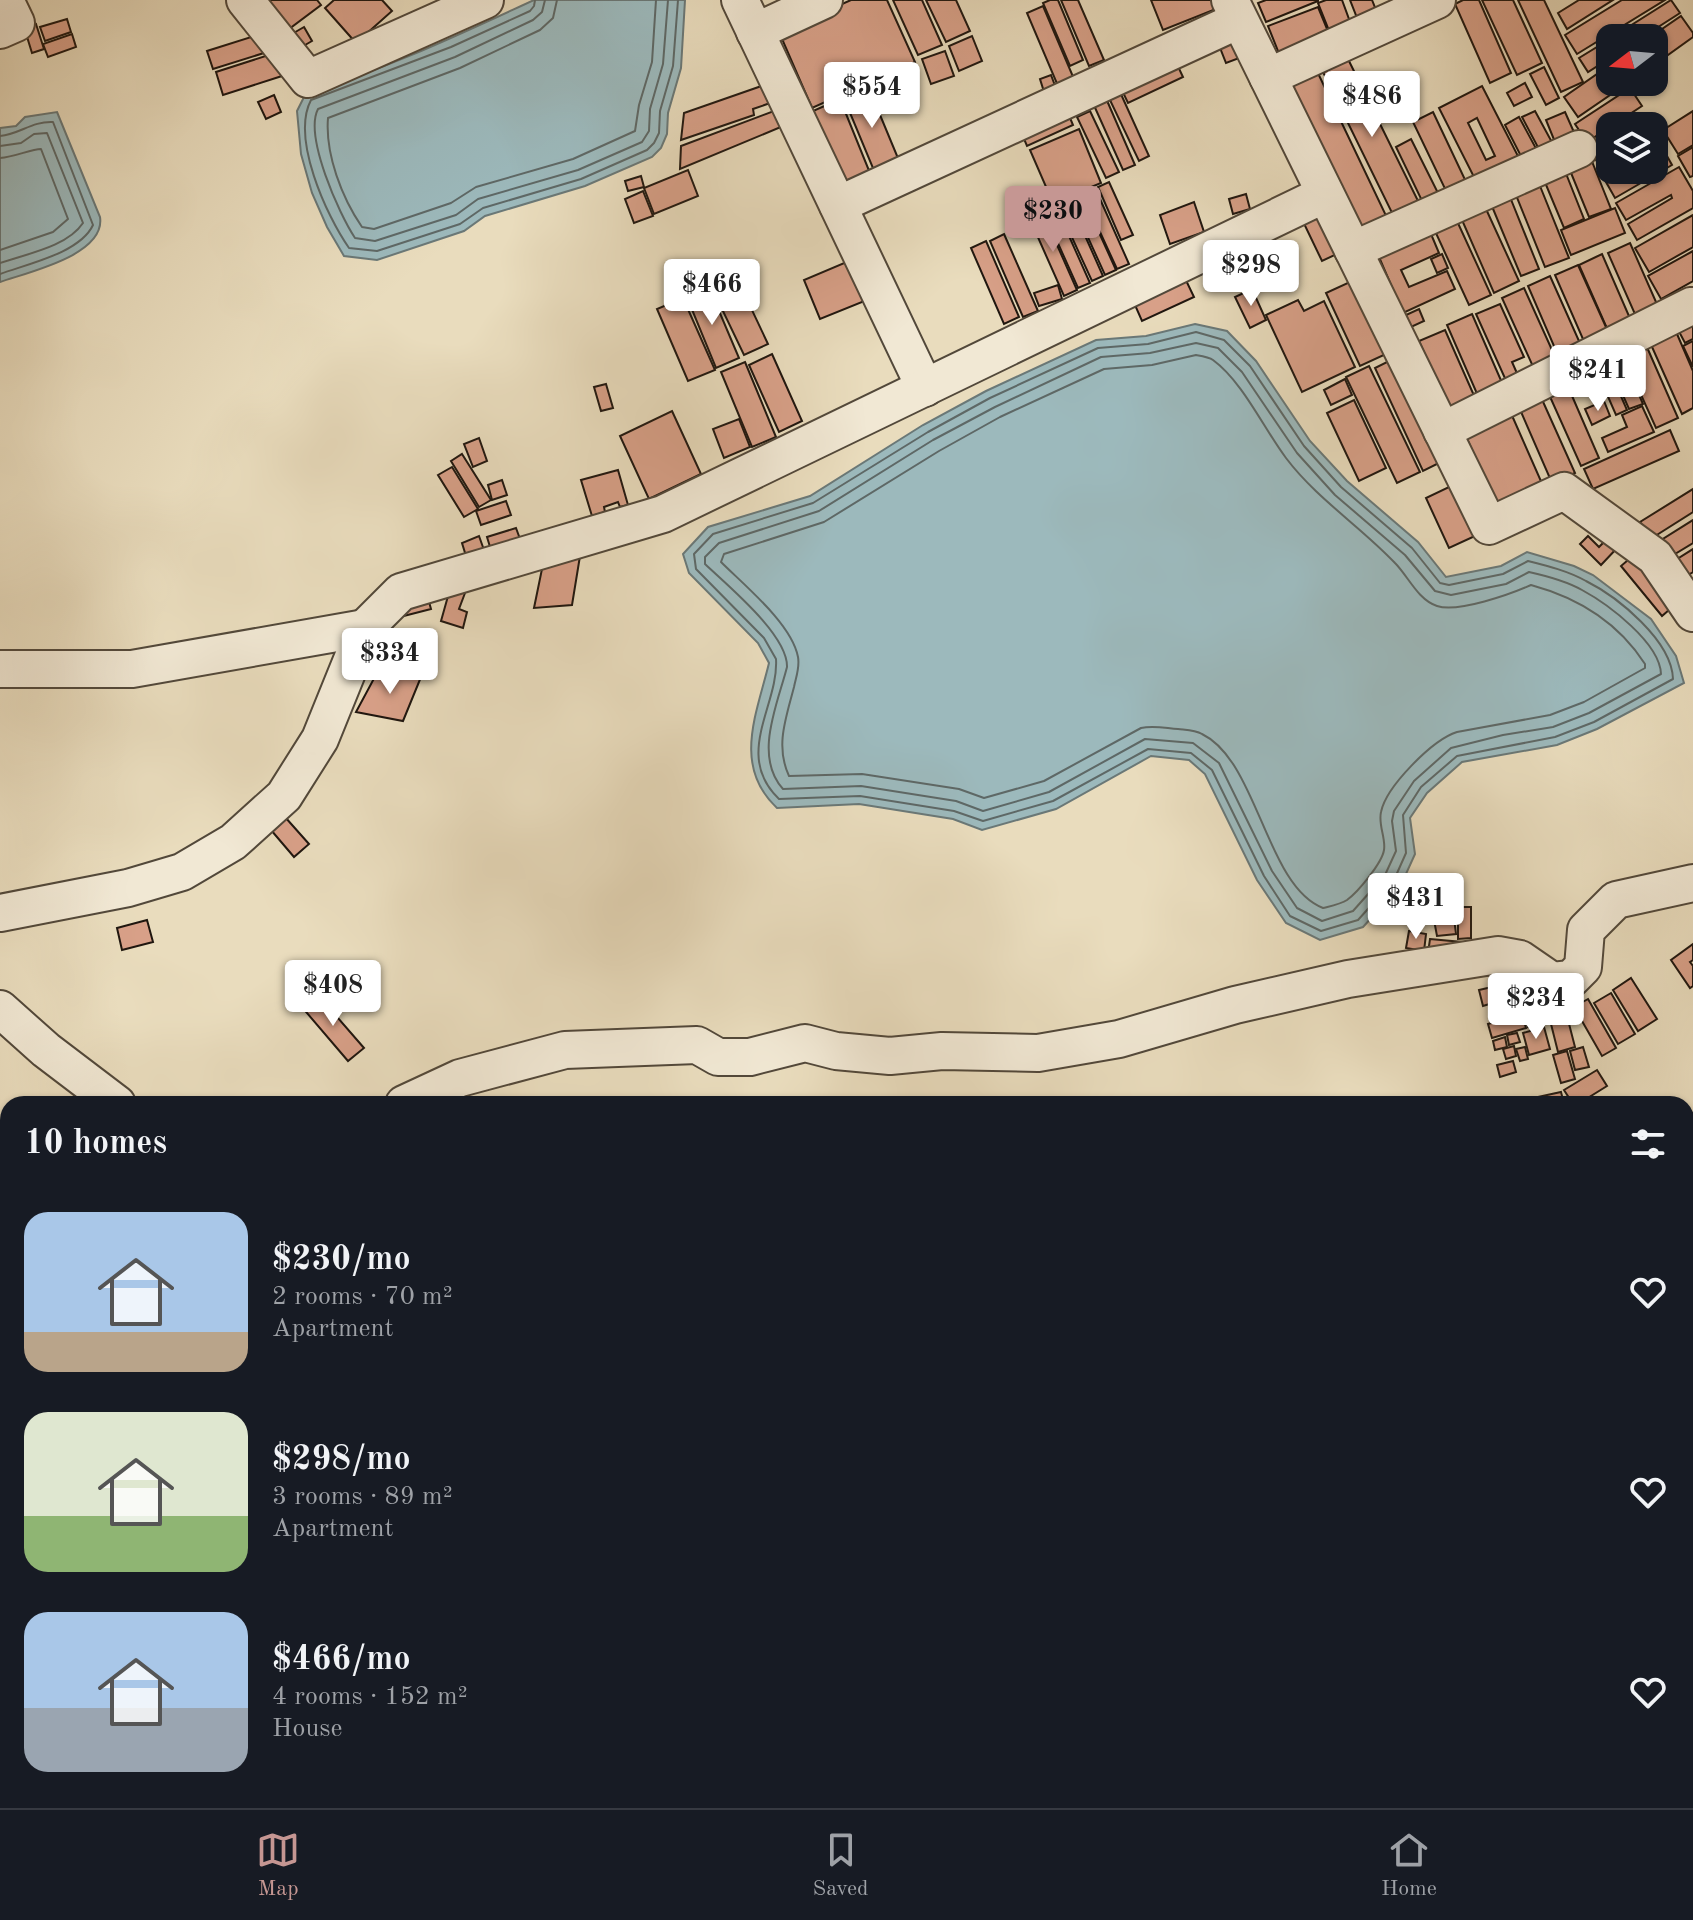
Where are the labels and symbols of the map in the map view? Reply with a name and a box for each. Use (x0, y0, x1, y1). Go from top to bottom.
north arrow (1596, 24, 1668, 96)
pin: $554 (825, 62, 919, 130)
pin: $486 (1325, 71, 1419, 139)
pin: $230 (1006, 186, 1100, 254)
pin: $298 (1204, 240, 1298, 308)
pin: $466 (665, 259, 759, 327)
pin: $241 (1551, 345, 1645, 413)
pin: $334 (343, 628, 437, 696)
pin: $431 (1369, 873, 1463, 941)
pin: $408 (286, 960, 380, 1028)
pin: $234 (1489, 973, 1583, 1041)

